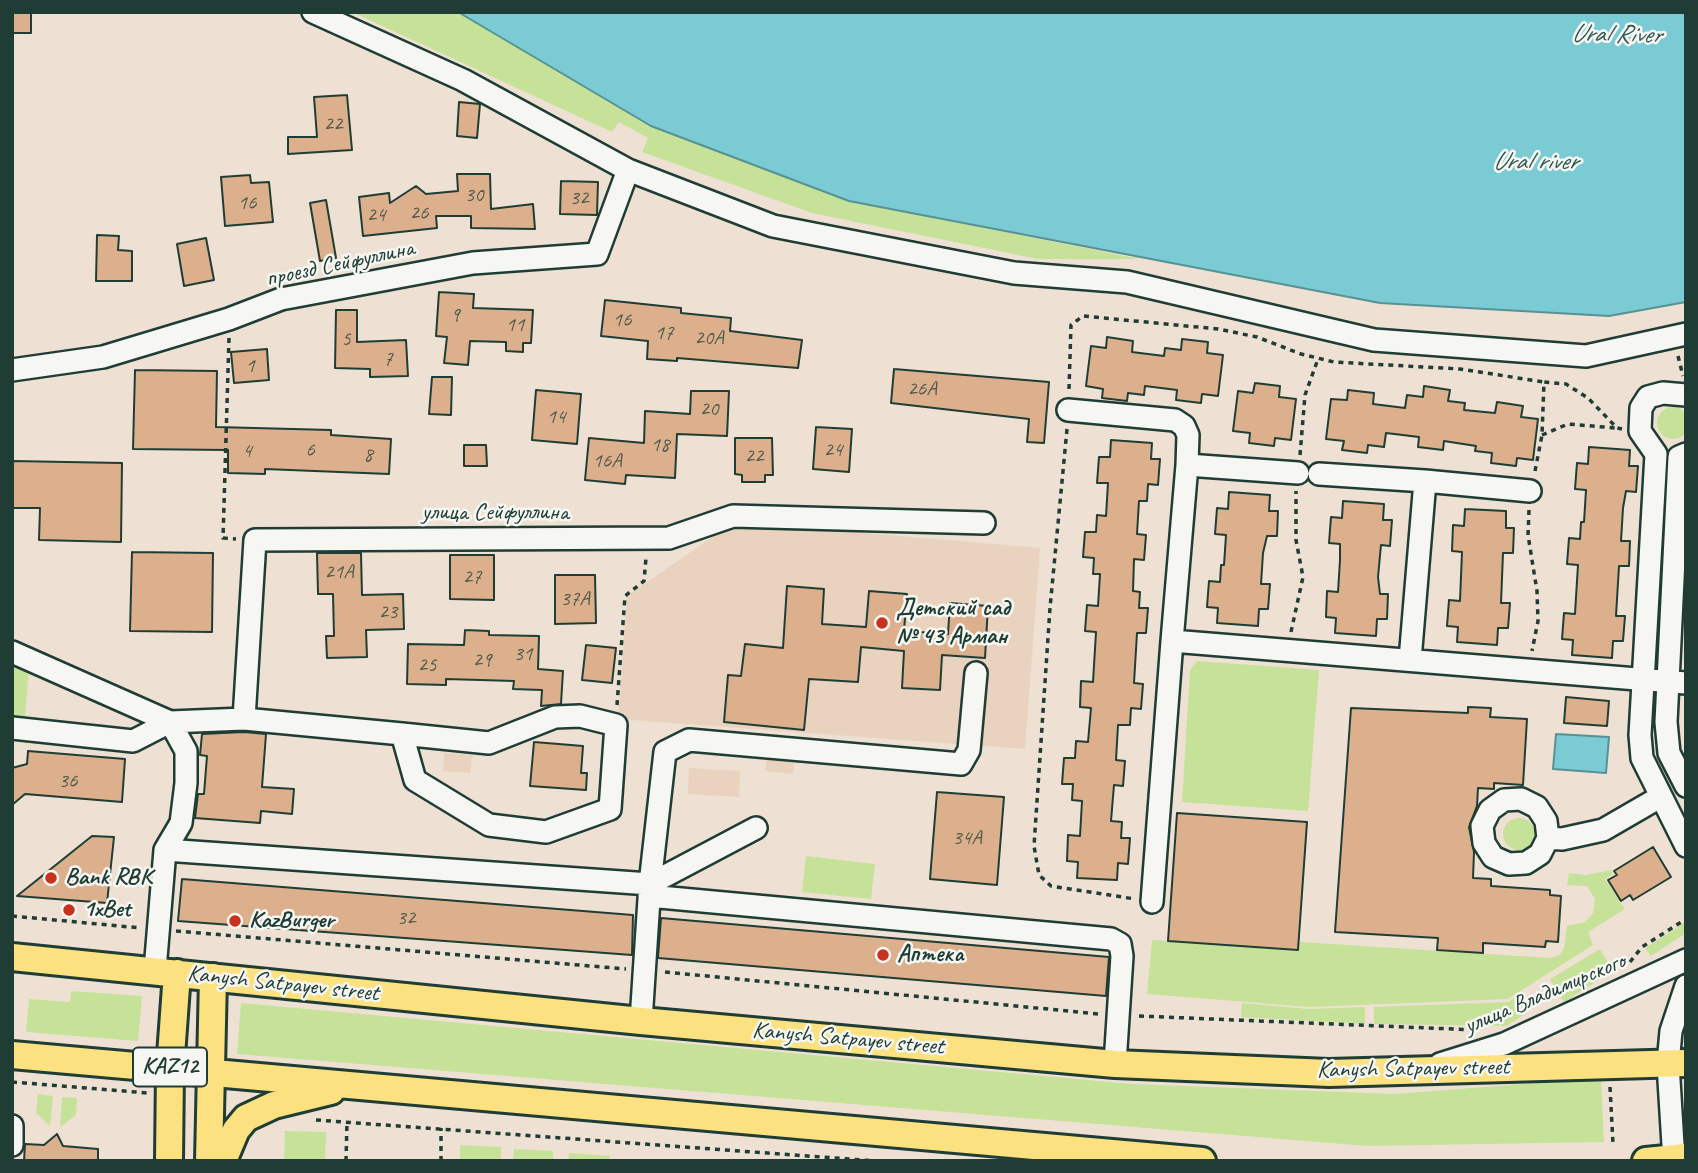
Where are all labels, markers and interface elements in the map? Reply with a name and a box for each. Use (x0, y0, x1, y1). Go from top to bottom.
water label: Ural River (1571, 19, 1661, 51)
house number: 22 (324, 111, 342, 137)
water label: Ural river (1493, 146, 1577, 178)
house number: 30 (465, 182, 483, 208)
house number: 32 (570, 185, 588, 211)
house number: 16 (238, 190, 256, 216)
house number: 26 (410, 200, 428, 226)
house number: 24 (367, 202, 385, 228)
street label: проезд Сейфуллина (263, 234, 417, 294)
house number: 9 (450, 302, 460, 328)
house number: 16 (613, 307, 631, 333)
house number: 11 (506, 312, 524, 338)
house number: 17 (655, 320, 673, 346)
house number: 20А (694, 325, 724, 351)
house number: 5 (341, 326, 351, 352)
house number: 7 (383, 346, 393, 372)
house number: 1 (245, 353, 255, 379)
house number: 26А (907, 376, 937, 402)
house number: 20 (700, 396, 718, 422)
house number: 14 (547, 404, 565, 430)
house number: 18 (651, 432, 669, 458)
house number: 6 (305, 437, 315, 463)
house number: 24 (824, 437, 842, 463)
house number: 4 (242, 438, 252, 464)
house number: 8 (363, 442, 373, 468)
house number: 22 (745, 443, 763, 469)
house number: 16А (592, 448, 622, 474)
street label: улица Сейфуллина (421, 499, 569, 527)
house number: 21А (324, 559, 354, 585)
house number: 27 (463, 564, 481, 590)
house number: 37А (560, 586, 590, 612)
place label: Детский сад № 43 Арман (896, 595, 1010, 651)
house number: 23 (379, 599, 397, 625)
marker: Детский сад № 43 Арман (874, 615, 890, 631)
house number: 31 (514, 641, 532, 667)
house number: 29 (473, 647, 491, 673)
house number: 25 (418, 652, 436, 678)
house number: 36 (59, 768, 77, 794)
house number: 34А (952, 825, 982, 851)
place label: Bank RBK (65, 864, 151, 892)
marker: Bank RBK (43, 870, 59, 886)
place label: 1xBet (83, 896, 131, 924)
marker: 1xBet (61, 902, 77, 918)
house number: 32 (397, 905, 415, 931)
place label: KazBurger (249, 907, 334, 935)
marker: KazBurger (227, 913, 243, 929)
place label: Аптека (897, 941, 964, 969)
marker: Аптека (875, 947, 891, 963)
street label: улица Владимирского (1460, 947, 1630, 1041)
street label: Kanysh Satpayev street (186, 960, 380, 1008)
street label: Kanysh Satpayev street (751, 1016, 945, 1062)
road number: KAZ12 (133, 1048, 207, 1086)
street label: Kanysh Satpayev street (1317, 1053, 1509, 1085)

